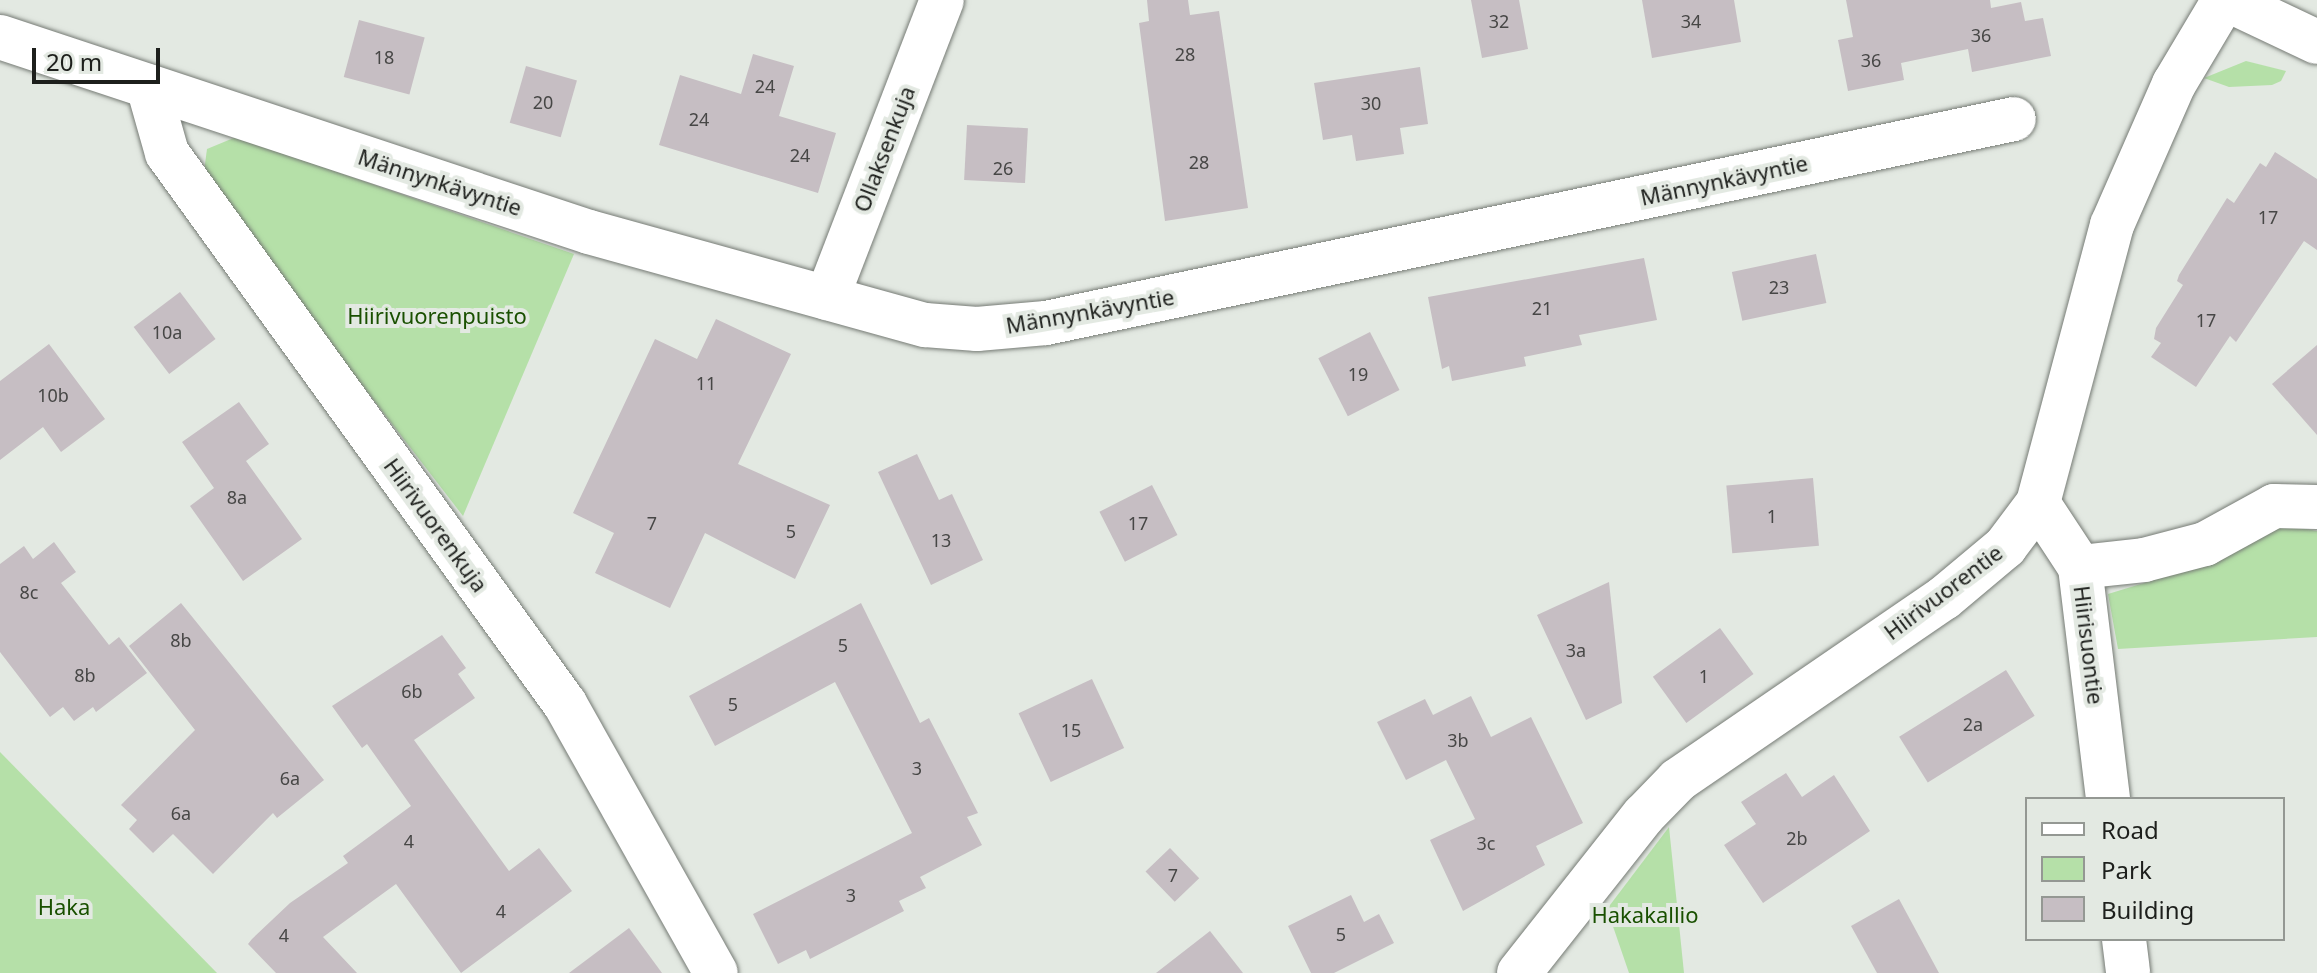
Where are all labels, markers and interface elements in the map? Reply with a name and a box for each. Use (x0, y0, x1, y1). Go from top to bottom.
house number: 32 (1489, 10, 1509, 32)
house number: 34 (1681, 10, 1701, 32)
house number: 36 (1971, 24, 1991, 46)
scale bar (36, 32, 164, 82)
house number: 28 (1175, 43, 1195, 65)
text: 20 m (46, 45, 102, 78)
house number: 18 (374, 46, 394, 68)
house number: 36 (1861, 49, 1881, 71)
house number: 24 (755, 75, 775, 97)
street label: Ollaksenkuja (848, 82, 920, 216)
house number: 20 (533, 91, 553, 113)
house number: 30 (1361, 92, 1381, 114)
house number: 24 (689, 108, 709, 130)
street label: Männynkävyntie (355, 143, 525, 221)
house number: 24 (790, 144, 810, 166)
street label: Männynkävyntie (1638, 149, 1810, 211)
house number: 28 (1189, 151, 1209, 173)
house number: 26 (993, 157, 1013, 179)
house number: 17 (2258, 206, 2278, 228)
house number: 23 (1769, 276, 1789, 298)
street label: Männynkävyntie (1004, 283, 1176, 339)
house number: 21 (1532, 297, 1552, 319)
park label: Hiirivuorenpuisto (347, 303, 527, 329)
house number: 17 (2196, 309, 2216, 331)
house number: 10a (152, 321, 182, 343)
house number: 19 (1348, 363, 1368, 385)
house number: 11 (696, 372, 716, 394)
house number: 10b (37, 384, 69, 406)
street label: Hiirivuorenkuja (379, 453, 493, 597)
house number: 8a (227, 486, 247, 508)
house number: 1 (1767, 505, 1777, 527)
house number: 7 (647, 512, 657, 534)
house number: 17 (1128, 512, 1148, 534)
house number: 5 (786, 520, 796, 542)
house number: 13 (931, 529, 951, 551)
street label: Hiirivuorentie (1879, 539, 2007, 645)
house number: 8c (20, 581, 38, 603)
street label: Hiirisuontie (2069, 584, 2109, 706)
house number: 8b (170, 629, 192, 651)
house number: 5 (838, 634, 848, 656)
house number: 3a (1566, 639, 1586, 661)
house number: 8b (74, 664, 96, 686)
house number: 1 (1699, 665, 1709, 687)
house number: 6b (401, 680, 423, 702)
house number: 5 (728, 693, 738, 715)
house number: 2a (1963, 713, 1983, 735)
house number: 15 (1061, 719, 1081, 741)
house number: 3b (1447, 729, 1469, 751)
house number: 3 (912, 757, 922, 779)
house number: 6a (280, 767, 300, 789)
legend (2025, 797, 2285, 941)
house number: 6a (171, 802, 191, 824)
text: Road (2101, 813, 2159, 846)
house number: 2b (1786, 827, 1808, 849)
house number: 4 (404, 830, 414, 852)
house number: 3c (1477, 832, 1495, 854)
text: Park (2101, 853, 2152, 886)
house number: 7 (1168, 864, 1178, 886)
house number: 3 (846, 884, 856, 906)
text: Building (2101, 893, 2194, 926)
park label: Haka (38, 894, 90, 920)
house number: 4 (496, 900, 506, 922)
park label: Hakakallio (1591, 902, 1699, 928)
house number: 5 (1336, 923, 1346, 945)
house number: 4 (279, 924, 289, 946)

